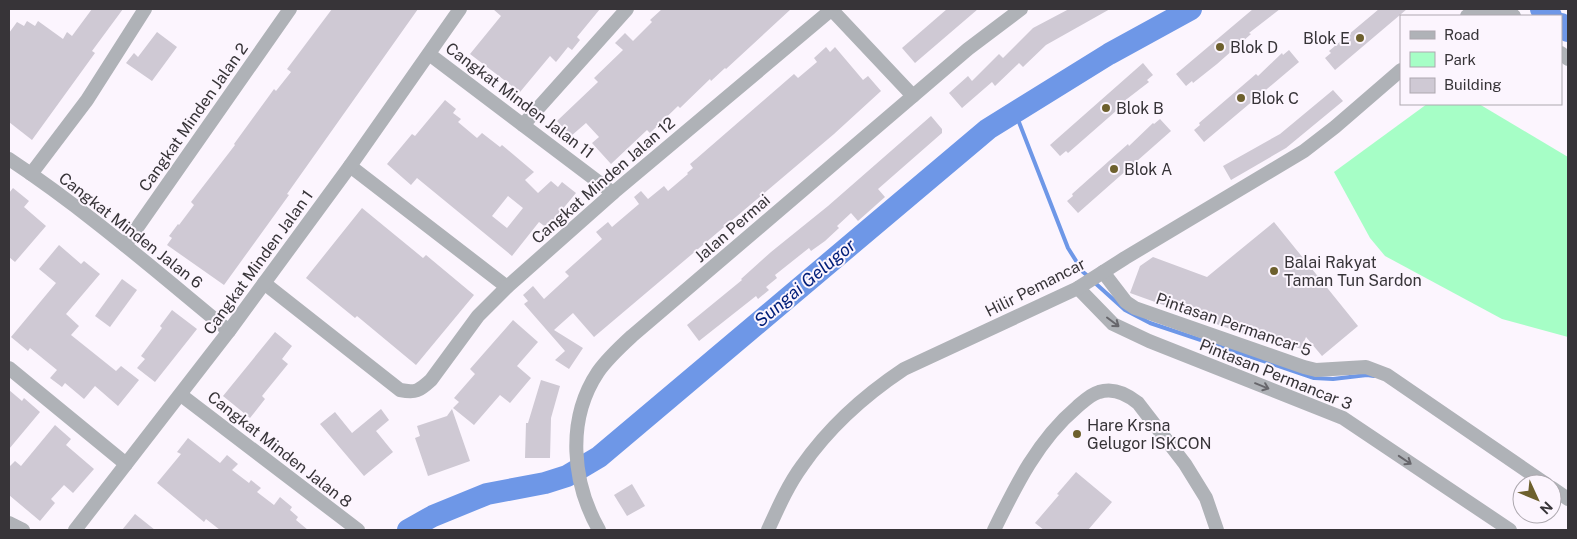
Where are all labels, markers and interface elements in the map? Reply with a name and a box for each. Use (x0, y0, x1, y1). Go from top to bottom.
legend (1400, 15, 1562, 105)
text: Road (1444, 26, 1480, 43)
place label: Blok E (1303, 29, 1350, 48)
marker: Blok E (1354, 32, 1366, 44)
place label: Blok D (1230, 38, 1278, 57)
street label: Cangkat Minden Jalan 2 (135, 39, 252, 195)
street label: Cangkat Minden Jalan 11 (442, 39, 597, 162)
marker: Blok D (1214, 41, 1226, 53)
text: Park (1444, 51, 1476, 68)
text: Building (1444, 76, 1502, 93)
place label: Blok C (1251, 89, 1299, 108)
marker: Blok C (1235, 92, 1247, 104)
place label: Blok B (1116, 99, 1164, 118)
marker: Blok B (1100, 102, 1112, 114)
street label: Cangkat Minden Jalan 12 (528, 113, 679, 248)
place label: Blok A (1124, 160, 1172, 179)
marker: Blok A (1108, 163, 1120, 175)
street label: Cangkat Minden Jalan 6 (55, 168, 206, 292)
street label: Cangkat Minden Jalan 1 (200, 186, 317, 338)
street label: Jalan Permai (691, 190, 774, 266)
water label: Sungai Gelugor (750, 234, 860, 331)
place label: Balai Rakyat Taman Tun Sardon (1284, 253, 1422, 290)
street label: Hilir Pemancar (982, 254, 1089, 321)
marker: Balai Rakyat Taman Tun Sardon (1268, 265, 1280, 277)
street label: Pintasan Permancar 5 (1154, 289, 1314, 360)
one-way arrow (1106, 317, 1120, 327)
street label: Pintasan Permancar 3 (1197, 335, 1355, 414)
one-way arrow (1253, 382, 1269, 391)
street label: Cangkat Minden Jalan 8 (204, 387, 356, 512)
place label: Hare Krsna Gelugor ISKCON (1087, 416, 1211, 453)
marker: Hare Krsna Gelugor ISKCON (1071, 428, 1083, 440)
one-way arrow (1398, 455, 1412, 465)
north arrow (1512, 474, 1562, 524)
text: N (1537, 499, 1556, 518)

